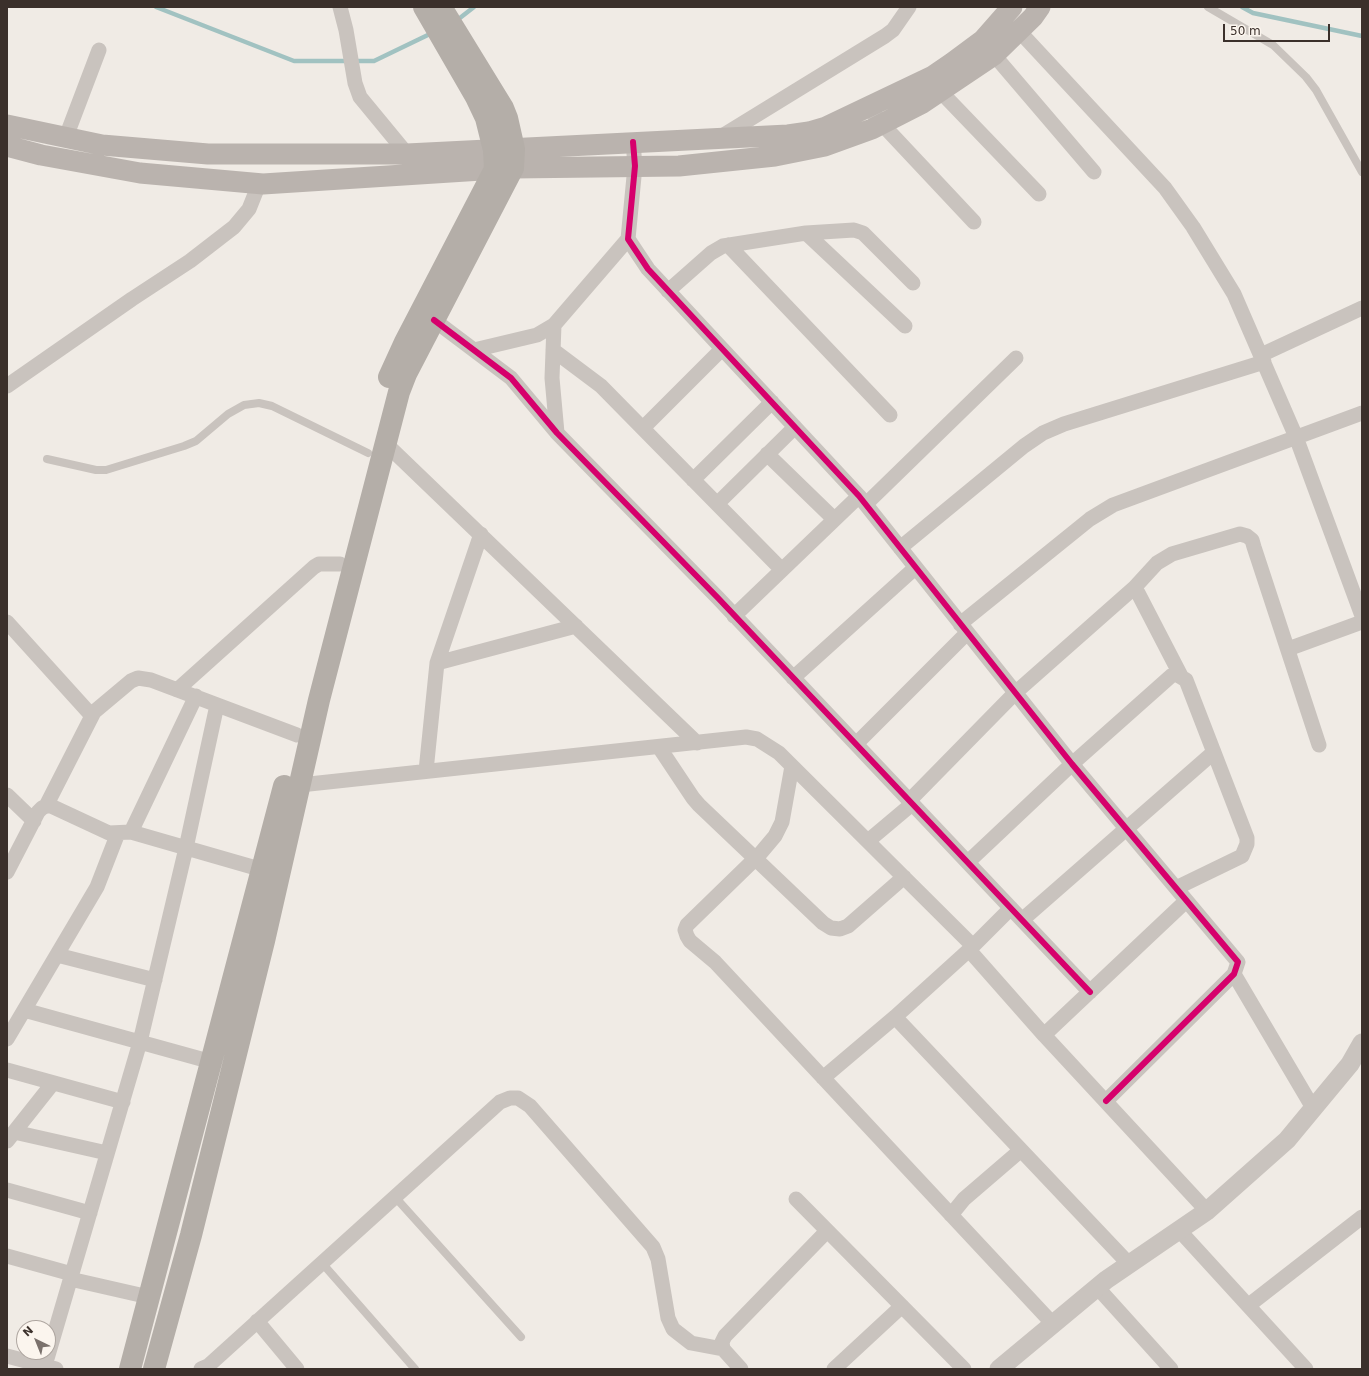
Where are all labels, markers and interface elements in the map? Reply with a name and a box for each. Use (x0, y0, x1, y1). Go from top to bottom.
scale bar (1225, 16, 1332, 42)
text: 50 m (1230, 24, 1261, 38)
north arrow (16, 1320, 56, 1360)
text: N (20, 1324, 36, 1339)

